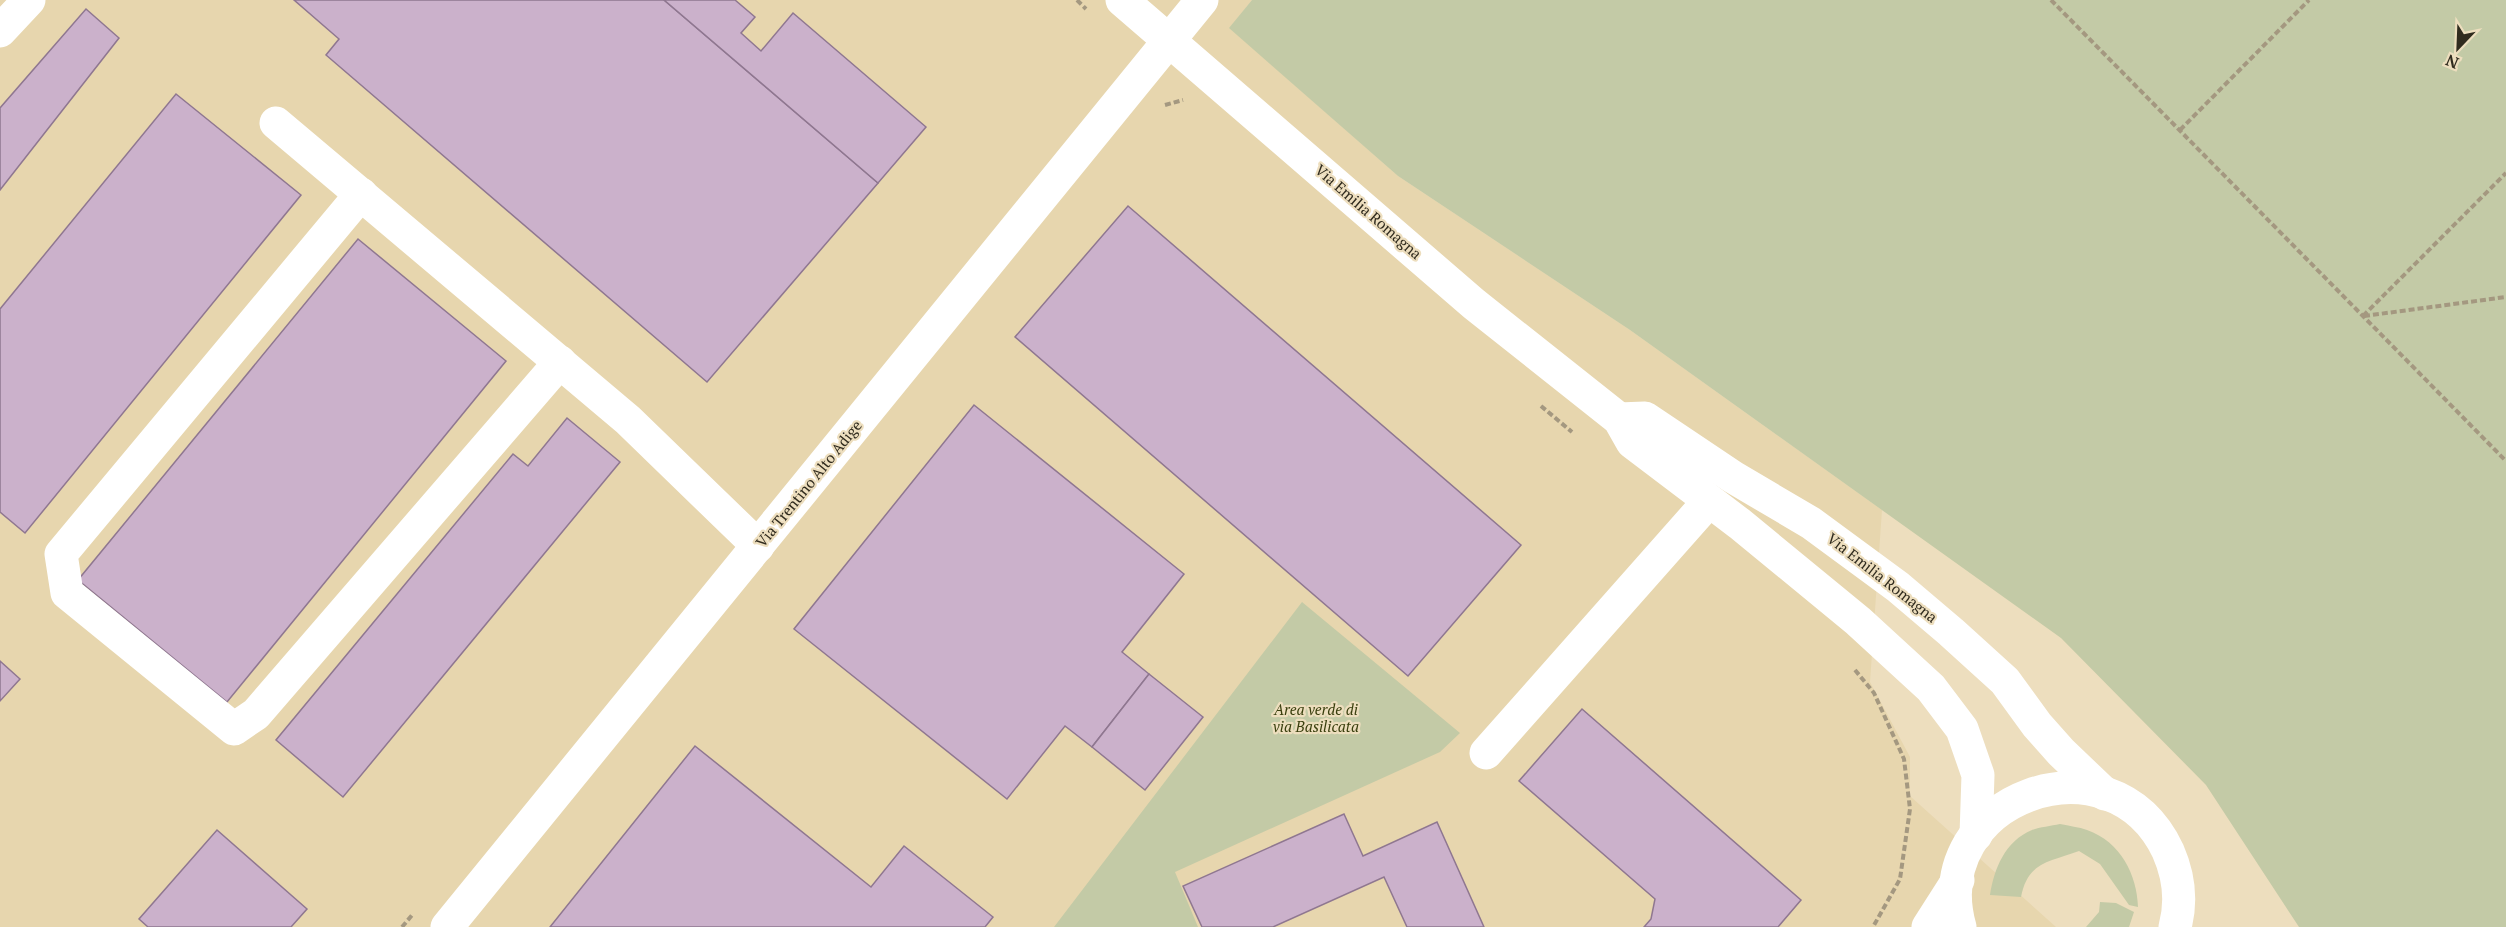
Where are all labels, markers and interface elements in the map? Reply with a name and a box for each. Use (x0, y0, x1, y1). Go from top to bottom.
north arrow (2428, 18, 2488, 78)
text: N (2442, 49, 2462, 74)
street label: Via Emilia Romagna (1311, 159, 1426, 263)
street label: Via Trentino Alto Adige (751, 416, 866, 551)
street label: Via Emilia Romagna (1823, 528, 1942, 627)
park label: Area verde di via Basilicata (1273, 699, 1359, 736)

